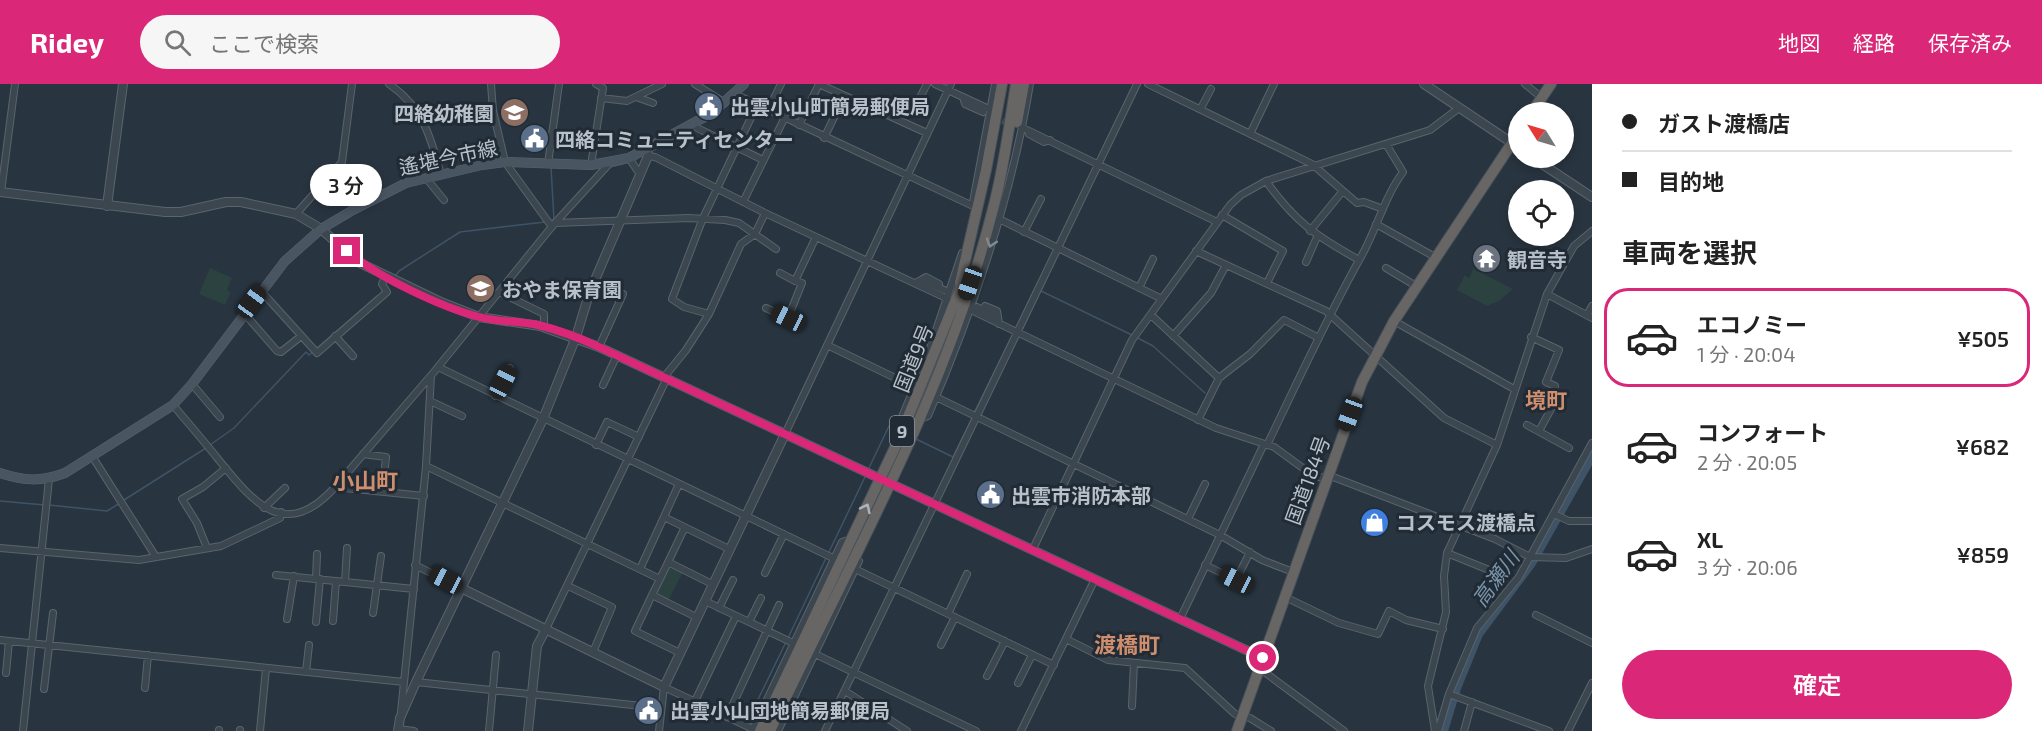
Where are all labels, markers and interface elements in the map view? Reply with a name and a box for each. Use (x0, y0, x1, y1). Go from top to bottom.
search box (140, 15, 560, 69)
text: Ridey (30, 25, 104, 59)
icon: search (161, 26, 194, 59)
text: ここで検索 (209, 30, 319, 56)
text: 地図 (1778, 30, 1820, 55)
text: 経路 (1853, 30, 1895, 55)
text: 保存済み (1928, 30, 2012, 55)
public building icon: 出雲小山町簡易郵便局 (693, 90, 725, 122)
place label: 出雲小山町簡易郵便局 (730, 94, 930, 118)
school or university icon: 四絡幼稚園 (499, 97, 531, 129)
place label: 四絡幼稚園 (394, 101, 494, 125)
north arrow (1508, 102, 1574, 168)
map controls (1508, 102, 1574, 246)
text: ガスト渡橋店 (1658, 110, 1790, 136)
public building icon: 四絡コミュニティセンター (518, 123, 550, 155)
place label: 四絡コミュニティセンター (555, 127, 794, 151)
street label: 遙堪今市線 (397, 135, 499, 179)
callout: 3 分 (311, 164, 383, 206)
text: 目的地 (1658, 168, 1724, 194)
text: 3 分 (328, 173, 364, 197)
button: locate (1508, 180, 1574, 246)
text: 車両を選択 (1622, 236, 1757, 268)
route end (333, 237, 360, 264)
one-way arrow (986, 237, 999, 248)
temple icon: 観音寺 (1470, 243, 1502, 275)
place label: 観音寺 (1507, 247, 1567, 271)
car (956, 263, 984, 303)
school or university icon: おやま保育園 (465, 273, 497, 305)
place label: おやま保育園 (502, 277, 622, 301)
car (234, 282, 270, 322)
car (768, 302, 808, 334)
icon: car (1625, 311, 1679, 365)
text: エコノミー (1697, 311, 1807, 337)
street label: 国道9号 (888, 320, 938, 396)
text: ¥505 (1957, 325, 2009, 351)
text: 1 分 · 20:04 (1697, 342, 1795, 366)
car (487, 362, 519, 402)
district label: 境町 (1525, 387, 1567, 412)
car (1335, 394, 1365, 434)
road number: 9 (890, 416, 914, 446)
icon: car (1625, 419, 1679, 473)
text: コンフォート (1697, 419, 1828, 445)
street label: 国道184号 (1280, 432, 1334, 528)
text: ¥682 (1956, 433, 2009, 459)
text: 2 分 · 20:05 (1697, 450, 1797, 474)
district label: 小山町 (332, 467, 398, 493)
public building icon: 出雲市消防本部 (974, 479, 1006, 511)
place label: 出雲市消防本部 (1011, 483, 1151, 507)
one-way arrow (859, 503, 871, 514)
shop icon: コスモス渡橋点 (1359, 506, 1391, 538)
place label: コスモス渡橋点 (1396, 510, 1536, 534)
text: XL (1697, 526, 1723, 552)
icon: car (1625, 527, 1679, 581)
text: ¥859 (1956, 541, 2009, 567)
water label: 高瀬川 (1466, 544, 1525, 611)
text: 3 分 · 20:06 (1697, 555, 1798, 579)
car (426, 564, 466, 596)
car (1216, 564, 1256, 596)
district label: 渡橋町 (1094, 631, 1160, 657)
route start (1249, 644, 1276, 671)
button: 確定 (1622, 650, 2012, 719)
public building icon: 出雲小山団地簡易郵便局 (633, 694, 665, 726)
place label: 出雲小山団地簡易郵便局 (670, 698, 890, 722)

